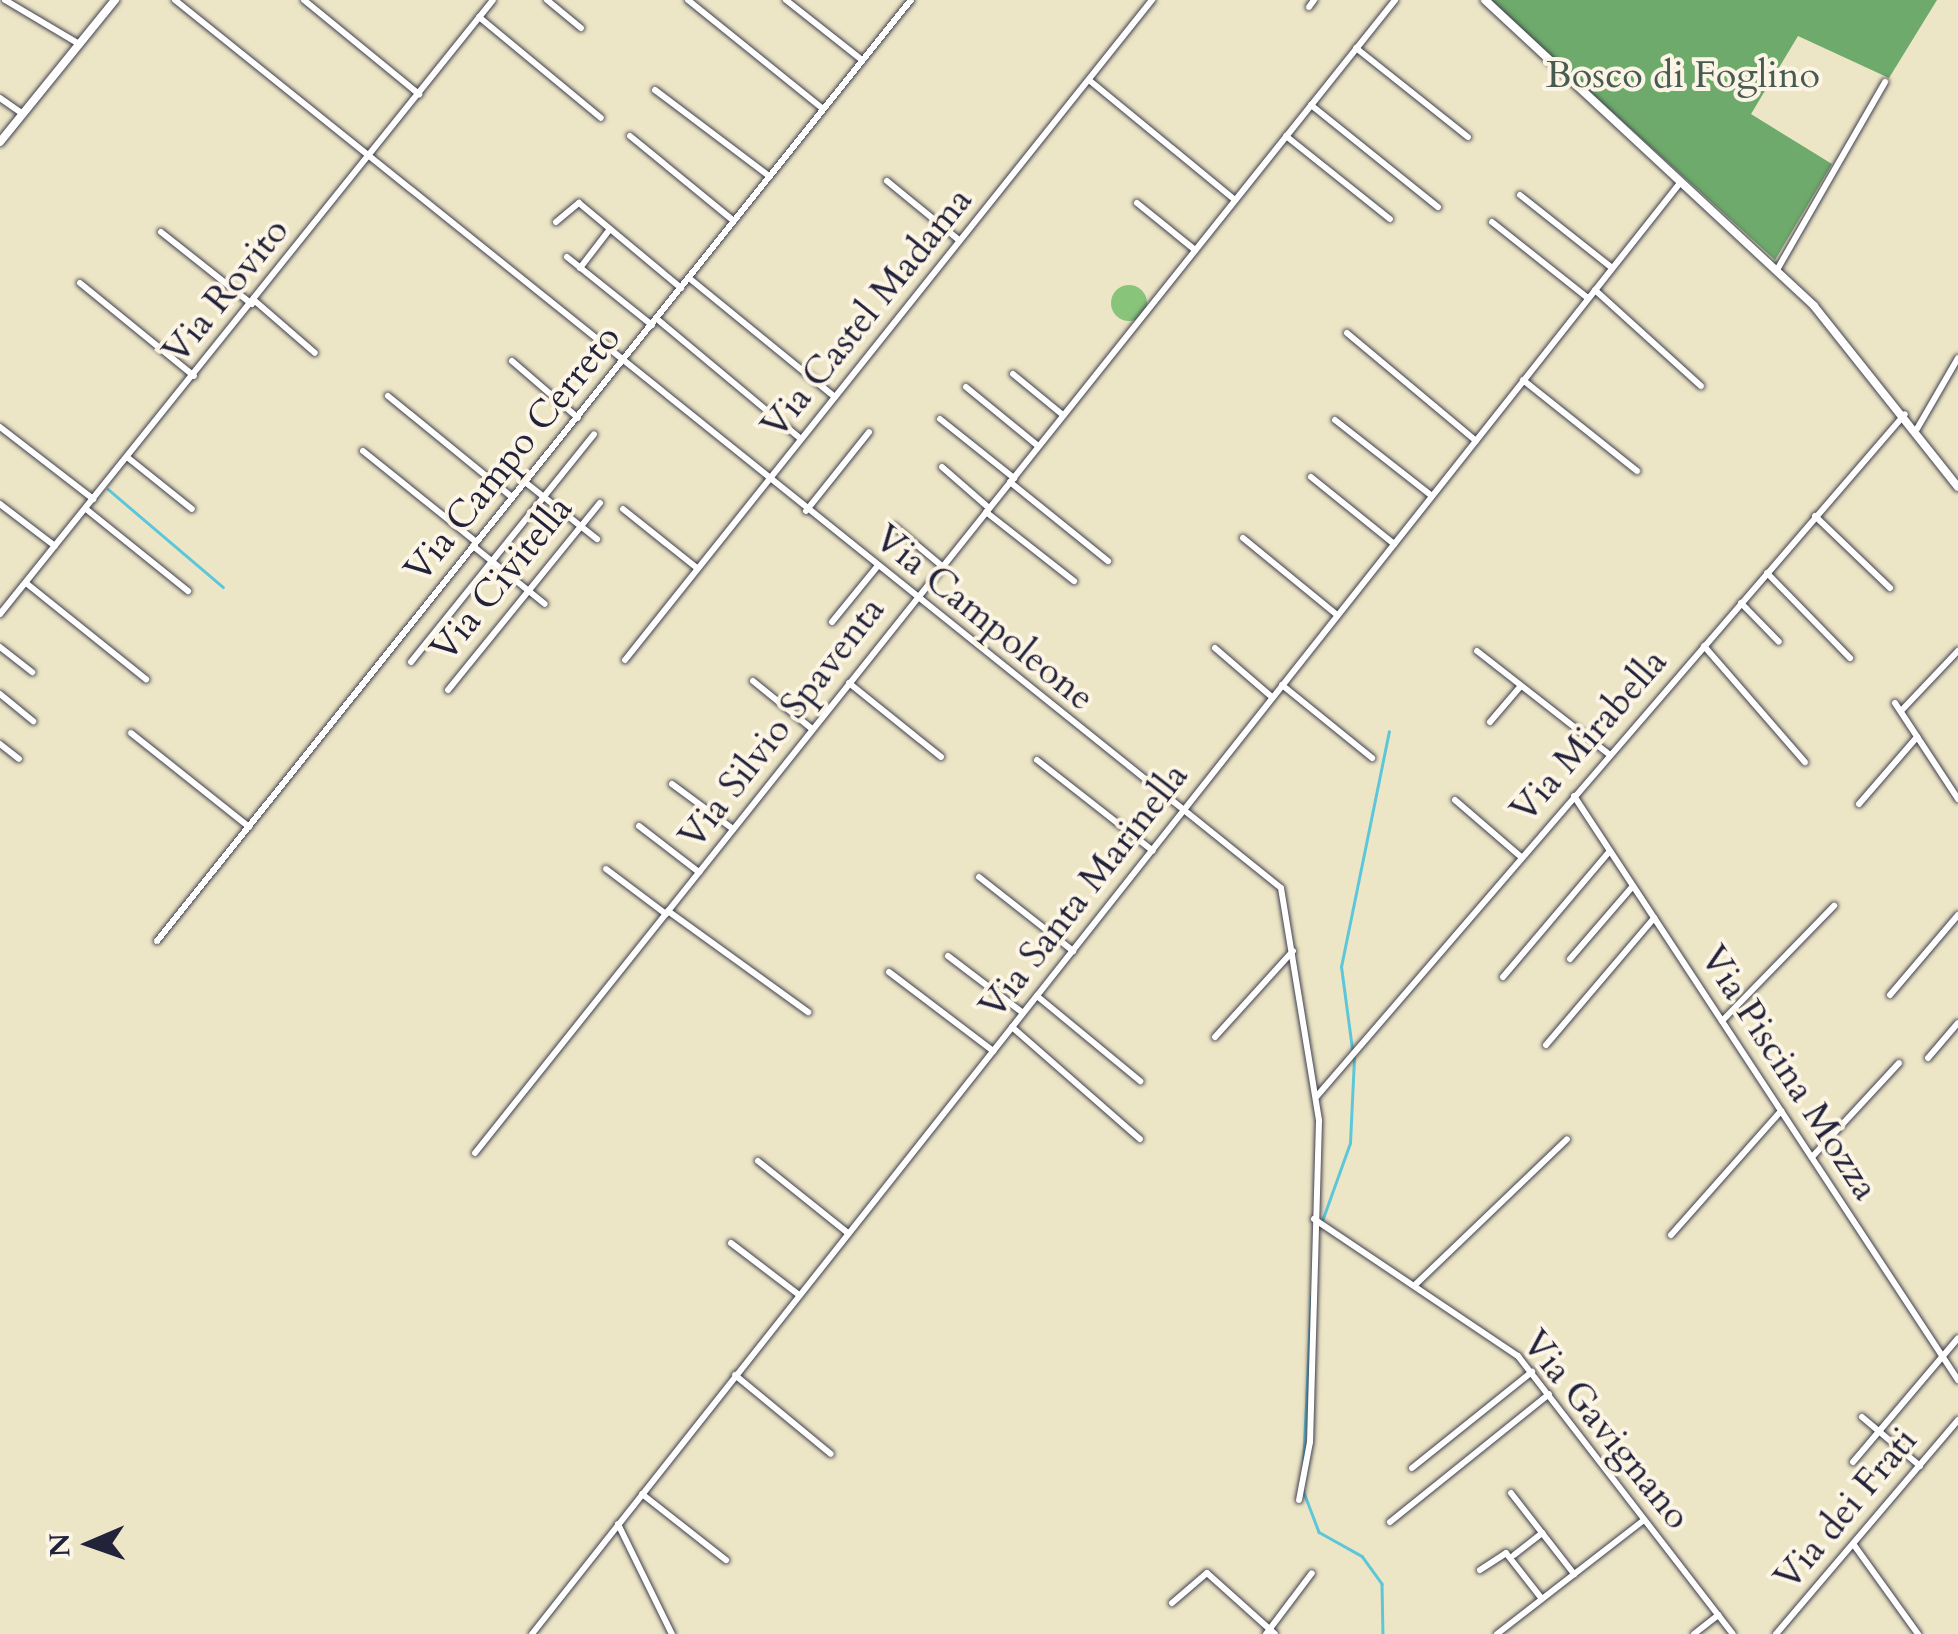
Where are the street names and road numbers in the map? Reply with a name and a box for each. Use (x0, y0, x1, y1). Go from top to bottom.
street label: Via Castel Madama (752, 178, 982, 448)
street label: Via Rovito (153, 209, 299, 373)
street label: Via Campo Cerreto (395, 316, 631, 592)
street label: Via Civitella (421, 487, 583, 671)
street label: Via Campoleone (865, 515, 1103, 721)
street label: Via Silvio Spaventa (669, 588, 895, 858)
street label: Via Mirabella (1501, 640, 1677, 832)
street label: Via Santa Marinella (970, 754, 1198, 1028)
street label: Via Piscina Mozza (1690, 937, 1888, 1209)
street label: Via Gavignano (1512, 1321, 1700, 1539)
street label: Via dei Frati (1765, 1418, 1927, 1600)

